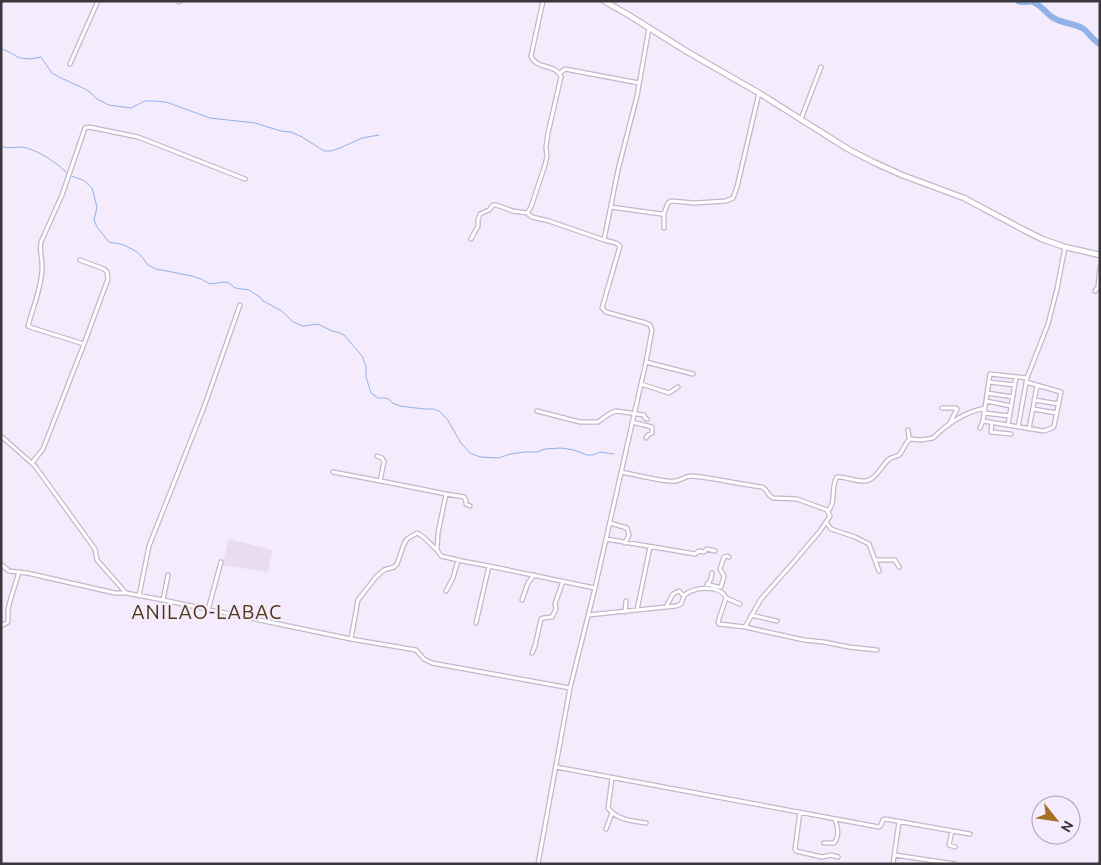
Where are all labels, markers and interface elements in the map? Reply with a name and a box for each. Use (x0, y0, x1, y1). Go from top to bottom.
district label: ANILAO-LABAC (132, 600, 282, 623)
north arrow (1031, 795, 1081, 845)
text: N (1058, 818, 1077, 835)

